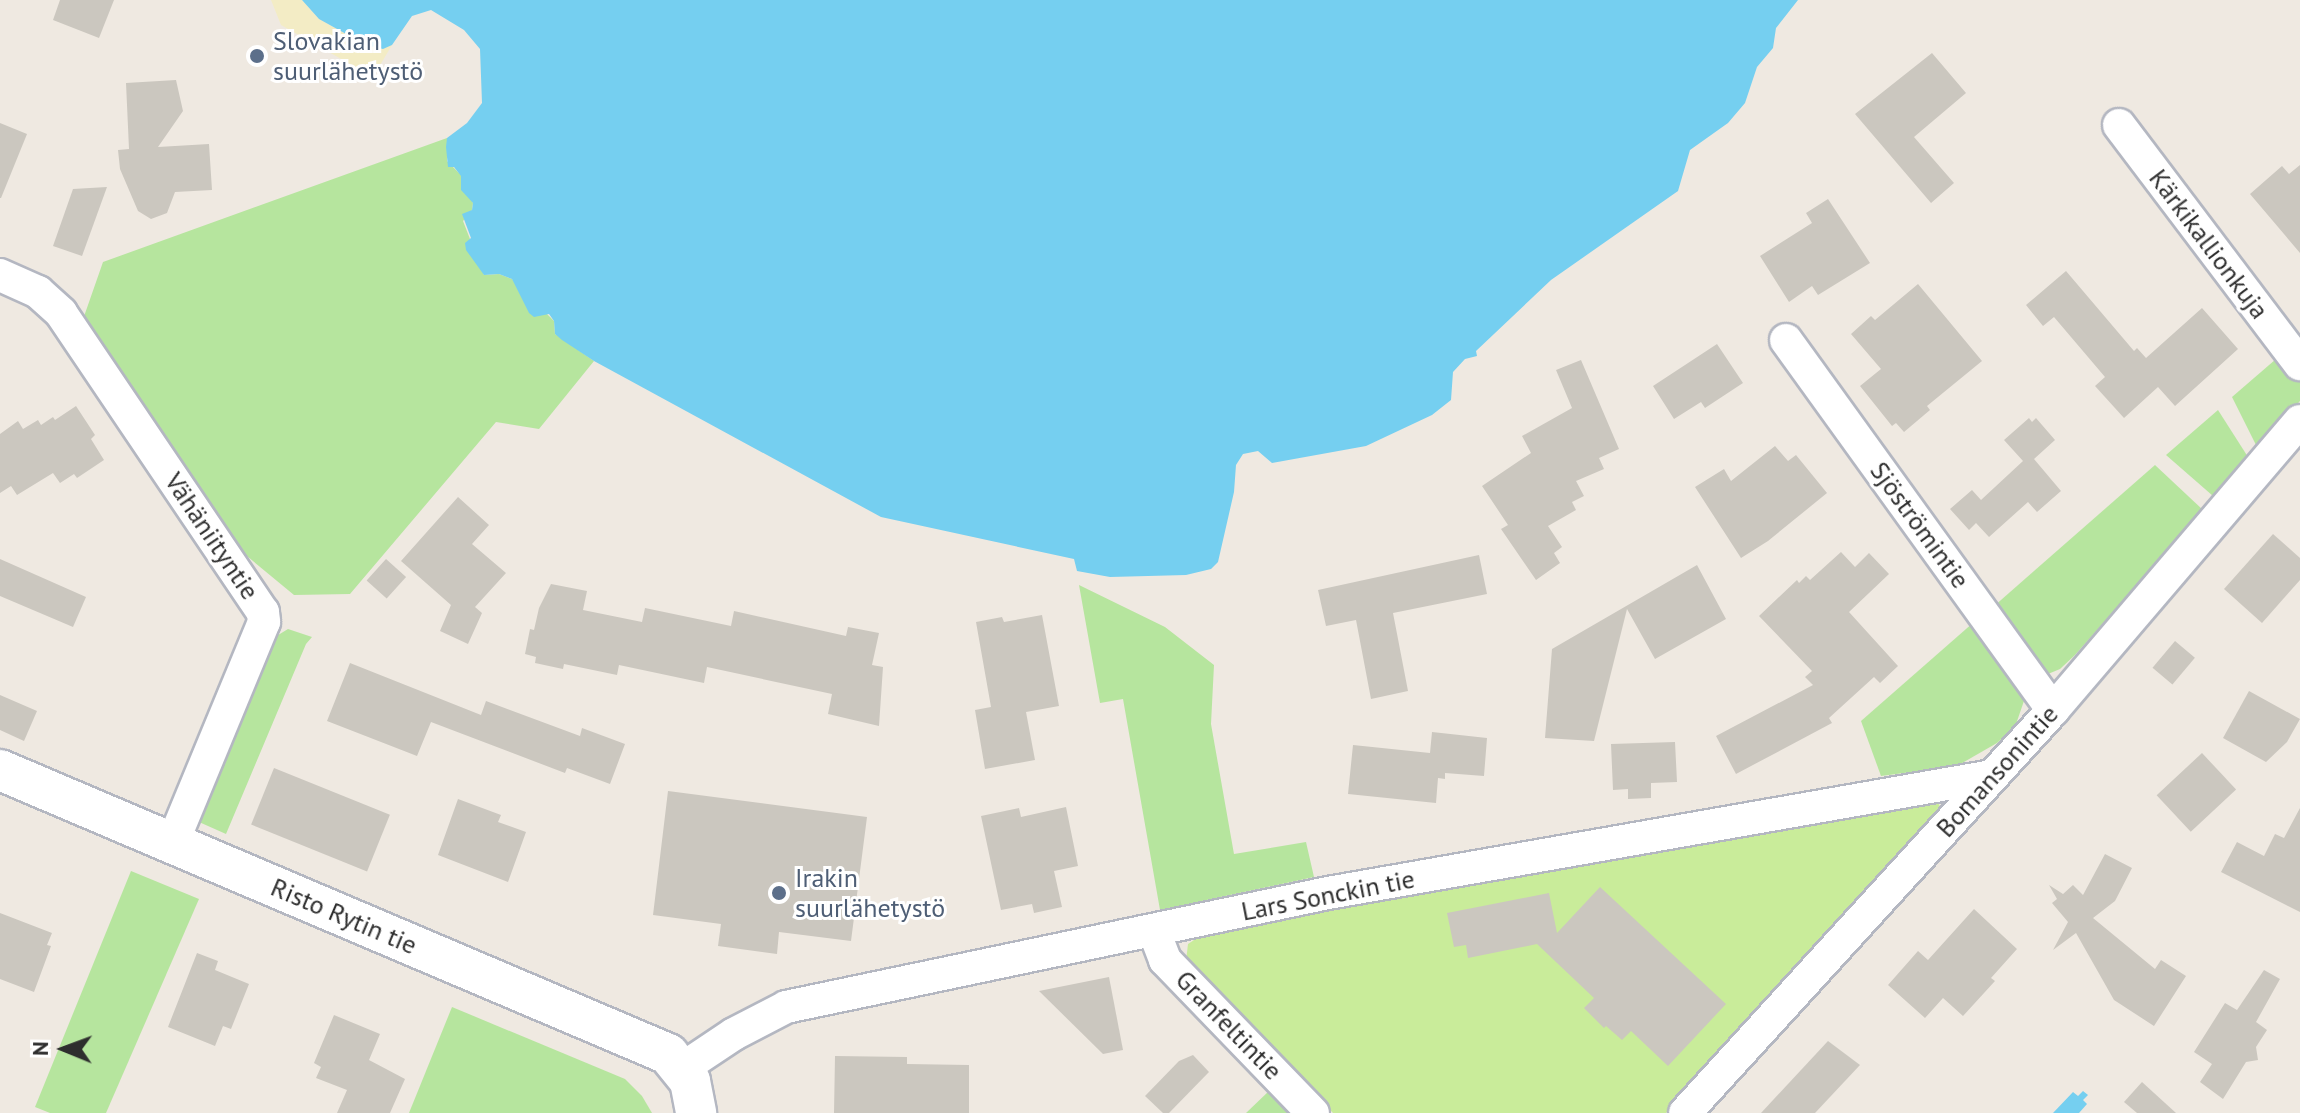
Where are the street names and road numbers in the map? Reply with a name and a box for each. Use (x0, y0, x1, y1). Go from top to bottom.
street label: Kärkikallionkuja (2143, 163, 2275, 325)
street label: Sjöströmintie (1864, 456, 1976, 594)
street label: Vähäniityntie (158, 467, 266, 605)
street label: Bomansonintie (1930, 699, 2064, 843)
street label: Lars Sonckin tie (1239, 863, 1417, 927)
street label: Risto Rytin tie (266, 871, 422, 961)
street label: Granfeltintie (1169, 964, 1289, 1086)

